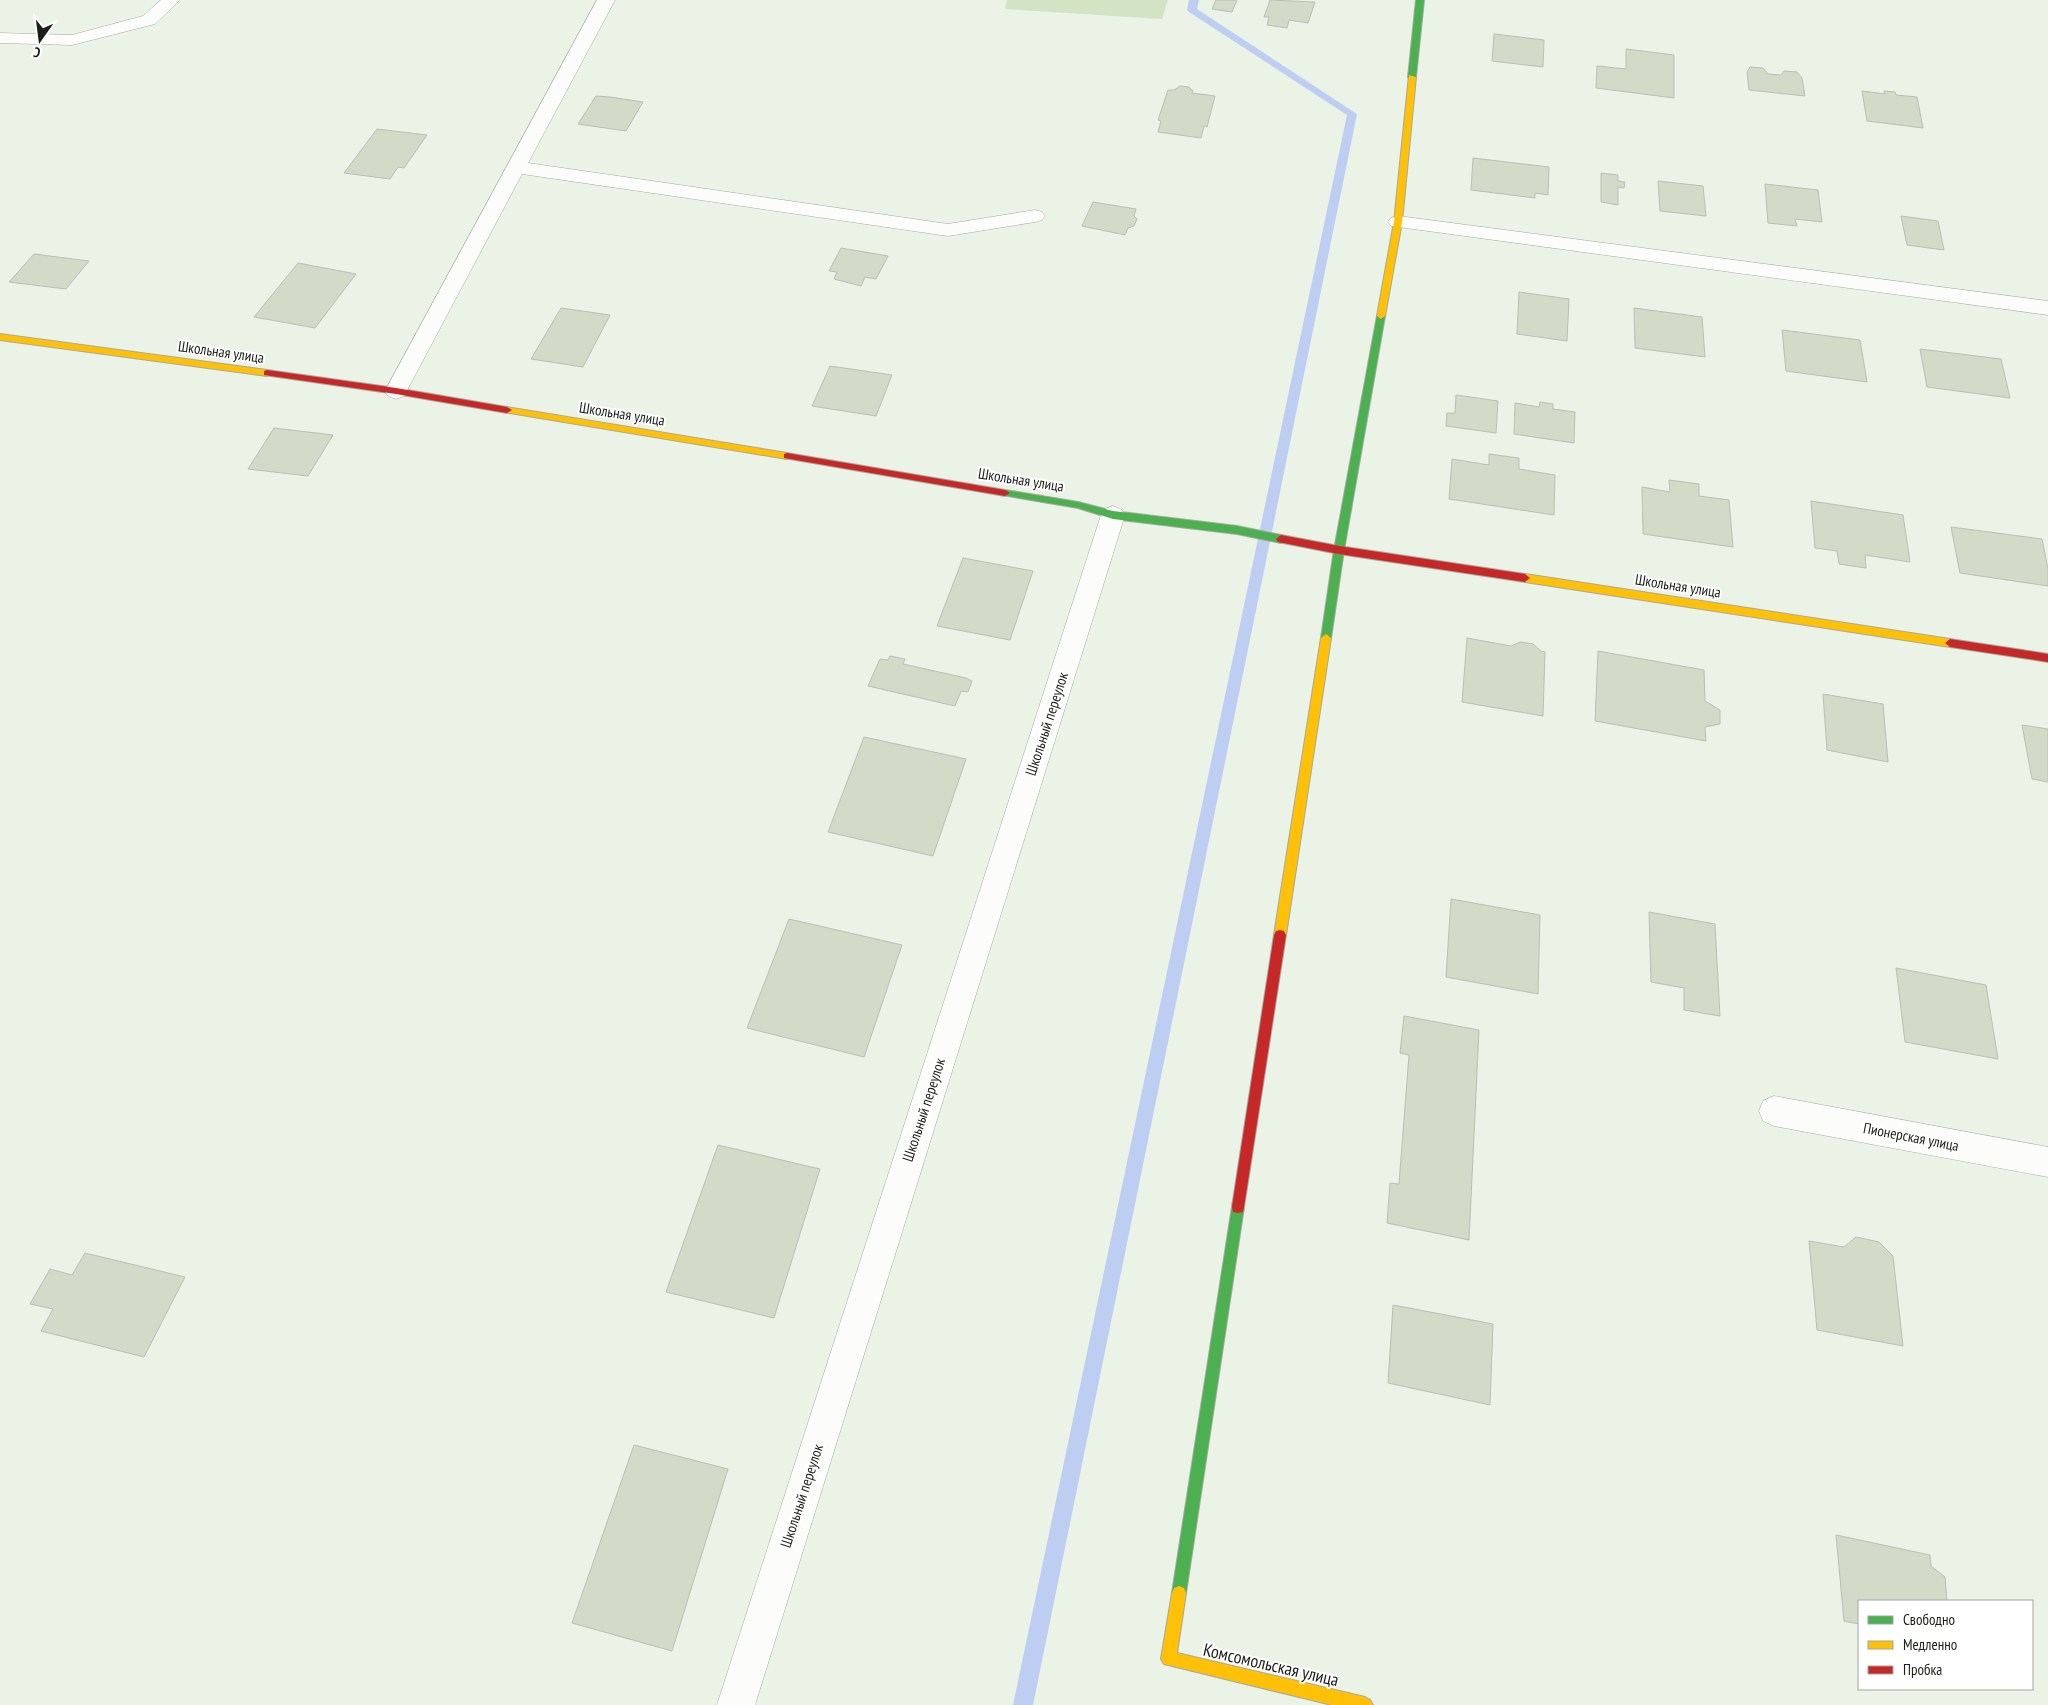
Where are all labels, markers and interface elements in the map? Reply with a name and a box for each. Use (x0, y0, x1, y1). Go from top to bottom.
north arrow (15, 15, 65, 65)
text: С (31, 43, 42, 62)
street label: Школьная улица (177, 336, 265, 367)
street label: Школьная улица (578, 397, 666, 430)
street label: Школьная улица (977, 463, 1065, 496)
street label: Школьная улица (1634, 569, 1722, 602)
street label: Школьный переулок (1021, 669, 1072, 778)
street label: Школьный переулок (898, 1055, 949, 1164)
street label: Пионерская улица (1862, 1118, 1961, 1155)
street label: Школьный переулок (776, 1441, 827, 1550)
legend (1858, 1600, 2033, 1690)
text: Свободно (1903, 1610, 1955, 1629)
text: Медленно (1903, 1635, 1957, 1654)
street label: Комсомольская улица (1201, 1638, 1341, 1691)
text: Пробка (1903, 1660, 1942, 1679)

